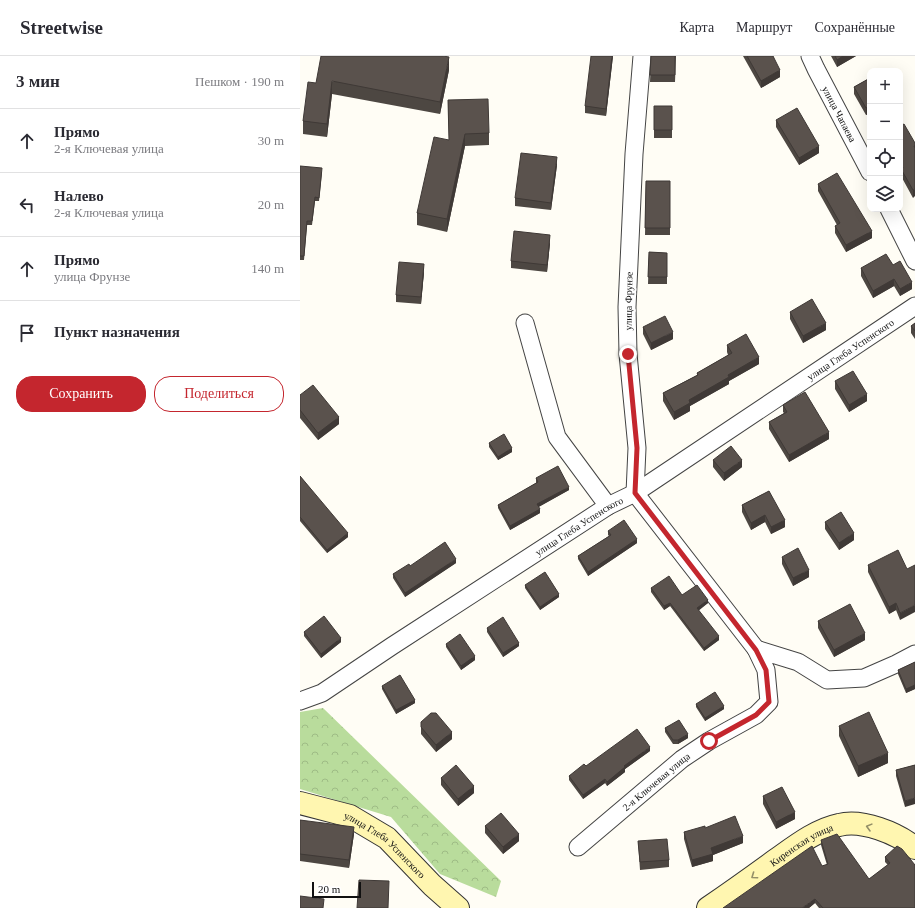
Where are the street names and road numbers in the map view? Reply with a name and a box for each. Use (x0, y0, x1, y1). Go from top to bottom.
street label: улица Чапаева (820, 84, 858, 144)
street label: улица Фрунзе (622, 271, 635, 330)
street label: улица Глеба Успенского (805, 317, 896, 383)
street label: улица Глеба Успенского (533, 495, 625, 558)
street label: 2-я Ключевая улица (620, 750, 692, 813)
street label: улица Глеба Успенского (343, 810, 427, 881)
street label: Киренская улица (768, 822, 835, 869)

